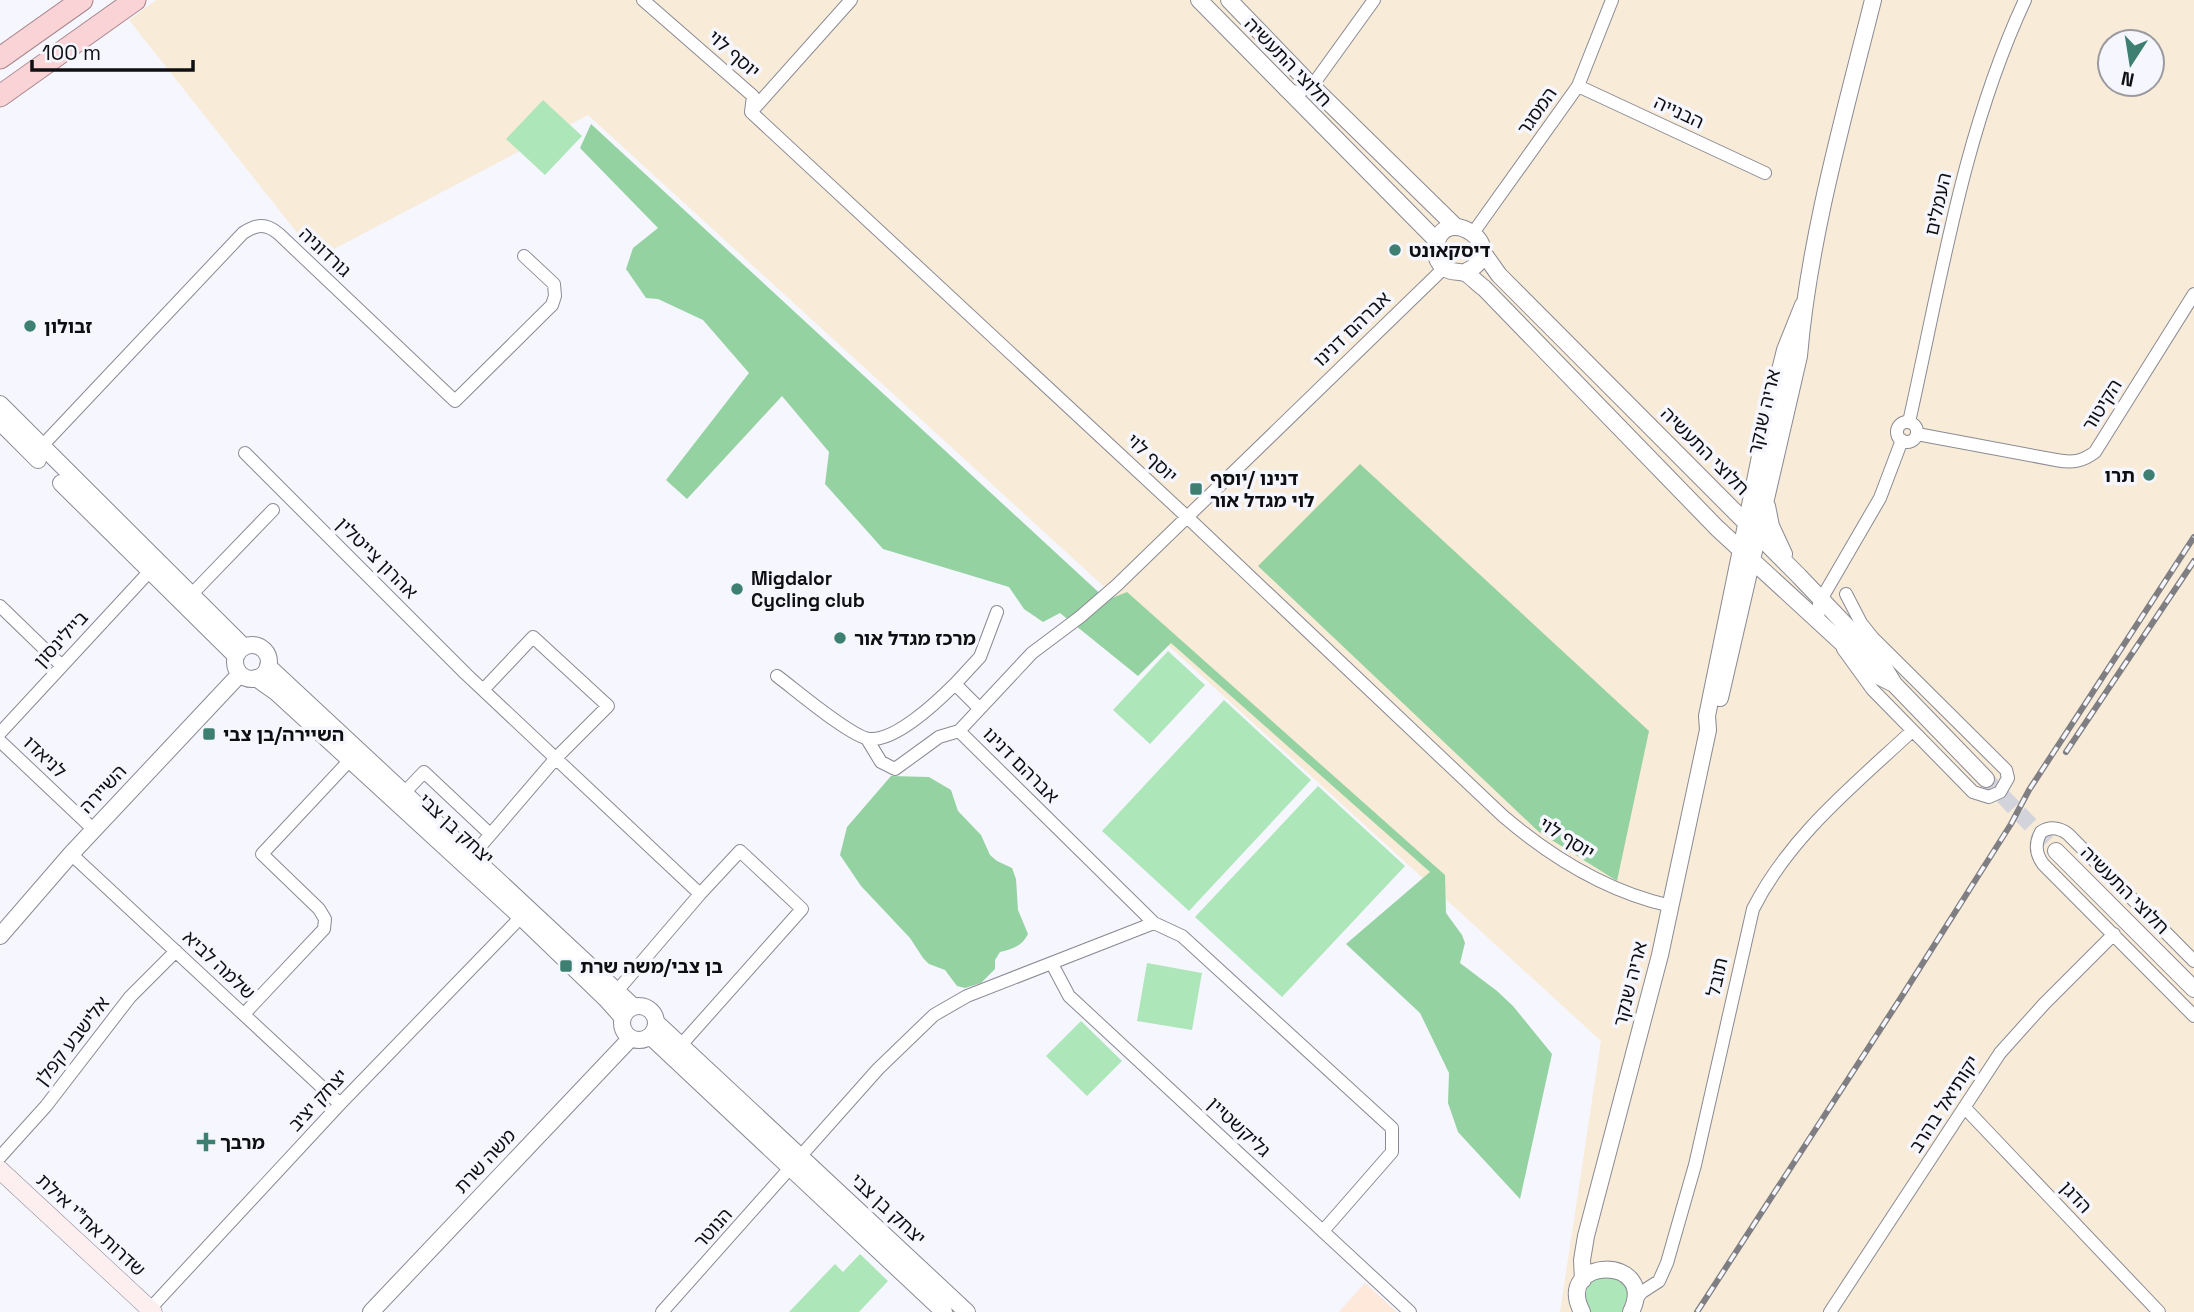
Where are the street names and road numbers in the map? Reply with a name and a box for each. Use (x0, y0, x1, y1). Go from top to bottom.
street label: חלוצי התעשיה (1239, 12, 1337, 112)
street label: יוסף לוי (703, 25, 765, 83)
street label: המסגר (1511, 82, 1563, 140)
street label: הבנייה (1650, 90, 1708, 134)
street label: העמלים (1919, 170, 1957, 238)
street label: גורדוניה (294, 221, 356, 283)
street label: אברהם דנינו (1308, 286, 1396, 372)
street label: אריה שנקר (1742, 367, 1786, 457)
street label: הקיטור (2076, 374, 2128, 436)
street label: חלוצי התעשיה (1655, 401, 1755, 501)
street label: יוסף לוי (1121, 428, 1183, 488)
street label: אהרון צייטלין (331, 512, 423, 604)
street label: ביילינסון (28, 605, 94, 673)
street label: אברהם דנינו (978, 722, 1064, 808)
street label: לניאדו (18, 730, 72, 784)
street label: השיירה (74, 759, 132, 819)
street label: יצחק בן צבי (413, 788, 499, 870)
street label: יוסף לוי (1535, 811, 1599, 865)
street label: חלוצי התעשיה (2075, 840, 2175, 940)
street label: שלמה לביא (177, 925, 261, 1005)
street label: אריה שנקר (1607, 939, 1653, 1029)
street label: תובל (1700, 955, 1734, 999)
street label: אלישבע קפלן (29, 991, 115, 1091)
street label: יקותיאל בהרב (1903, 1051, 1985, 1157)
street label: יצחק יציב (283, 1063, 353, 1137)
street label: גליקשטיין (1202, 1091, 1276, 1163)
street label: משה שרת (449, 1123, 521, 1199)
street label: שדרות אח"י אילת (31, 1168, 151, 1282)
street label: יצחק בן צבי (845, 1168, 931, 1250)
street label: הדגן (2055, 1175, 2097, 1219)
street label: הנוטר (688, 1202, 738, 1254)

